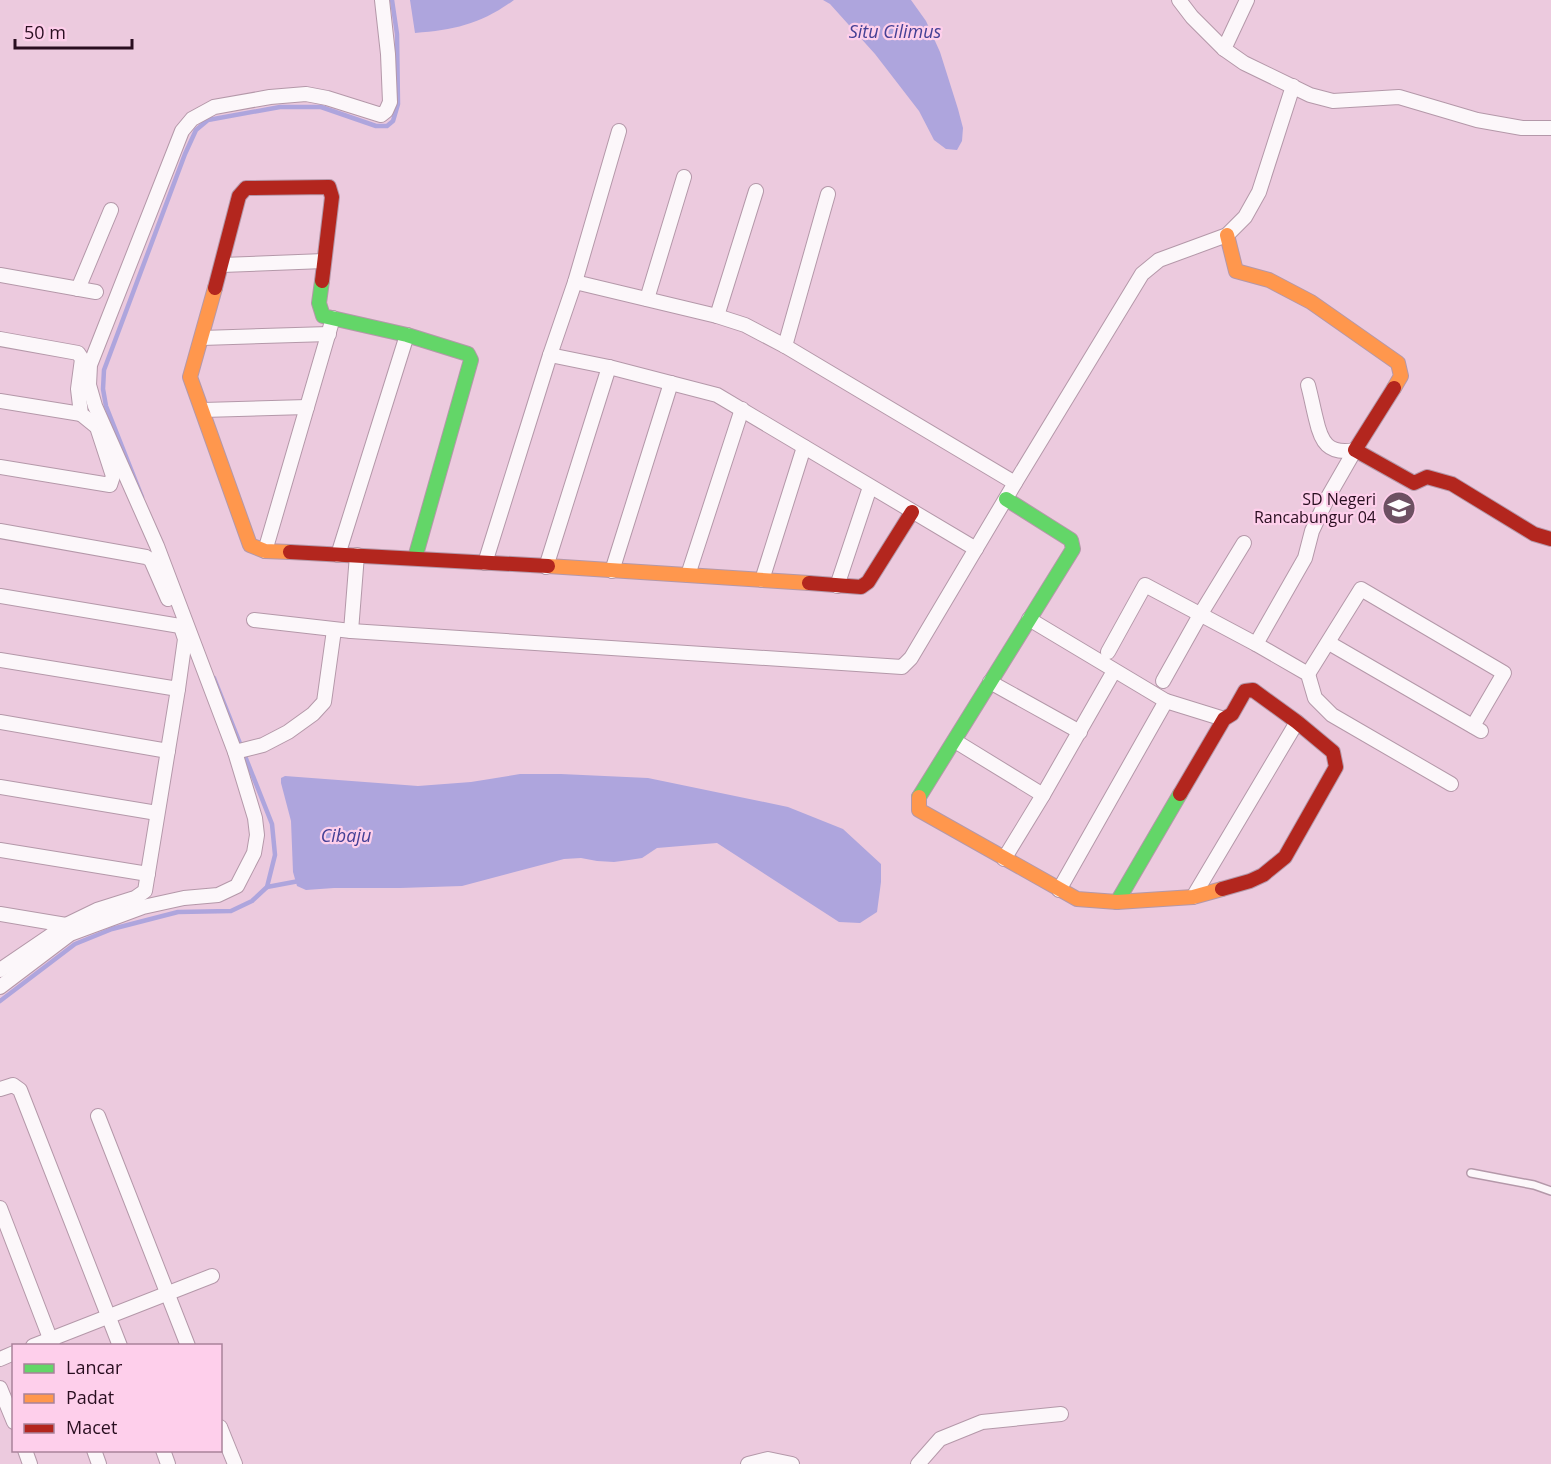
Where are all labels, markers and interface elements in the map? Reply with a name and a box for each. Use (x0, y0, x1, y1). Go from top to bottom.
scale bar (15, 12, 132, 50)
water label: Situ Cilimus (849, 19, 942, 43)
text: 50 m (24, 20, 66, 44)
place label: SD Negeri Rancabungur 04 (1254, 488, 1376, 528)
school or university icon: SD Negeri Rancabungur 04 (1381, 490, 1417, 526)
water label: Cibaju (321, 823, 371, 847)
legend (12, 1344, 222, 1452)
text: Lancar (66, 1355, 123, 1379)
text: Padat (66, 1385, 114, 1409)
text: Macet (66, 1415, 117, 1439)

